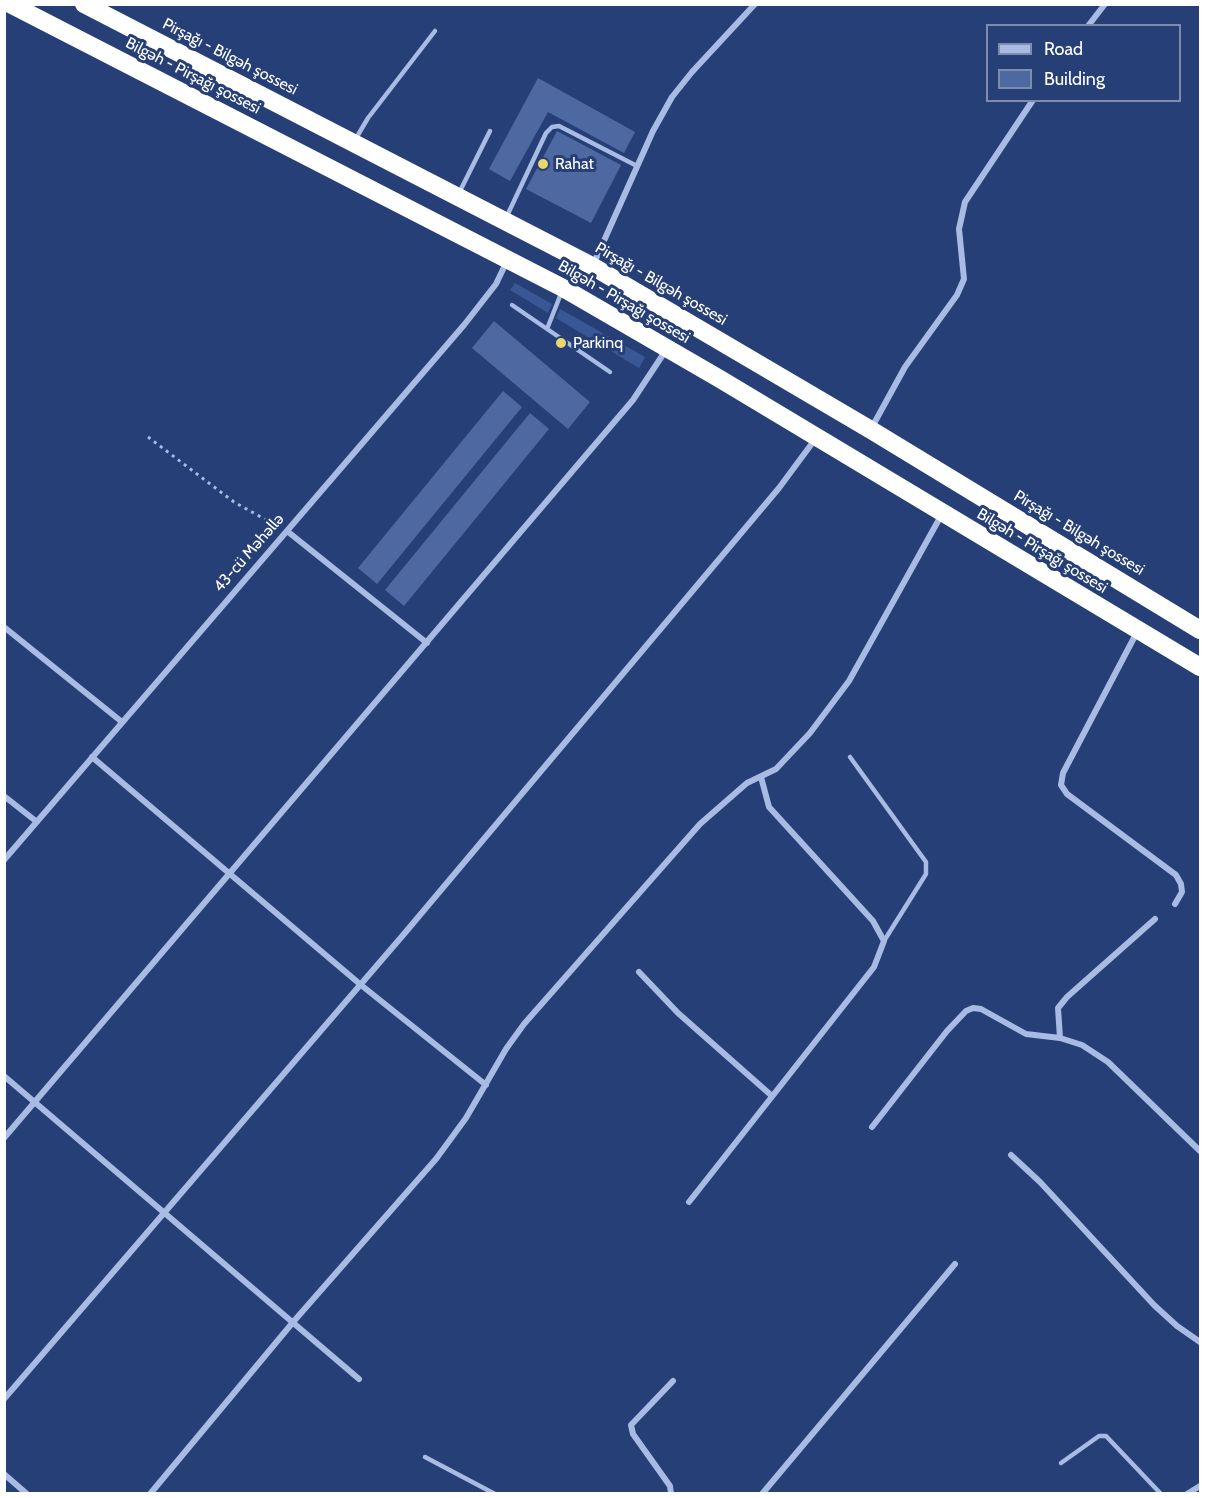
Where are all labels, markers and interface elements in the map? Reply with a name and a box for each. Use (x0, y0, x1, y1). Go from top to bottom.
street label: Pirşağı - Bilgəh şossesi (159, 15, 301, 99)
legend (986, 24, 1181, 102)
street label: Bilgəh - Pirşağı şossesi (122, 34, 264, 118)
text: Road (1044, 38, 1083, 60)
text: Building (1044, 68, 1105, 90)
place label: Rahat (555, 154, 594, 174)
marker: Rahat (536, 157, 550, 171)
street label: Pirşağı - Bilgəh şossesi (592, 238, 730, 330)
street label: Bilgəh - Pirşağı şossesi (555, 256, 693, 348)
place label: Parkinq (573, 333, 623, 353)
marker: Parkinq (554, 336, 568, 350)
street label: Pirşağı - Bilgəh şossesi (1010, 486, 1148, 580)
street label: Bilgəh - Pirşağı şossesi (973, 504, 1111, 598)
street label: 43-cü Məhəllə (210, 510, 288, 596)

